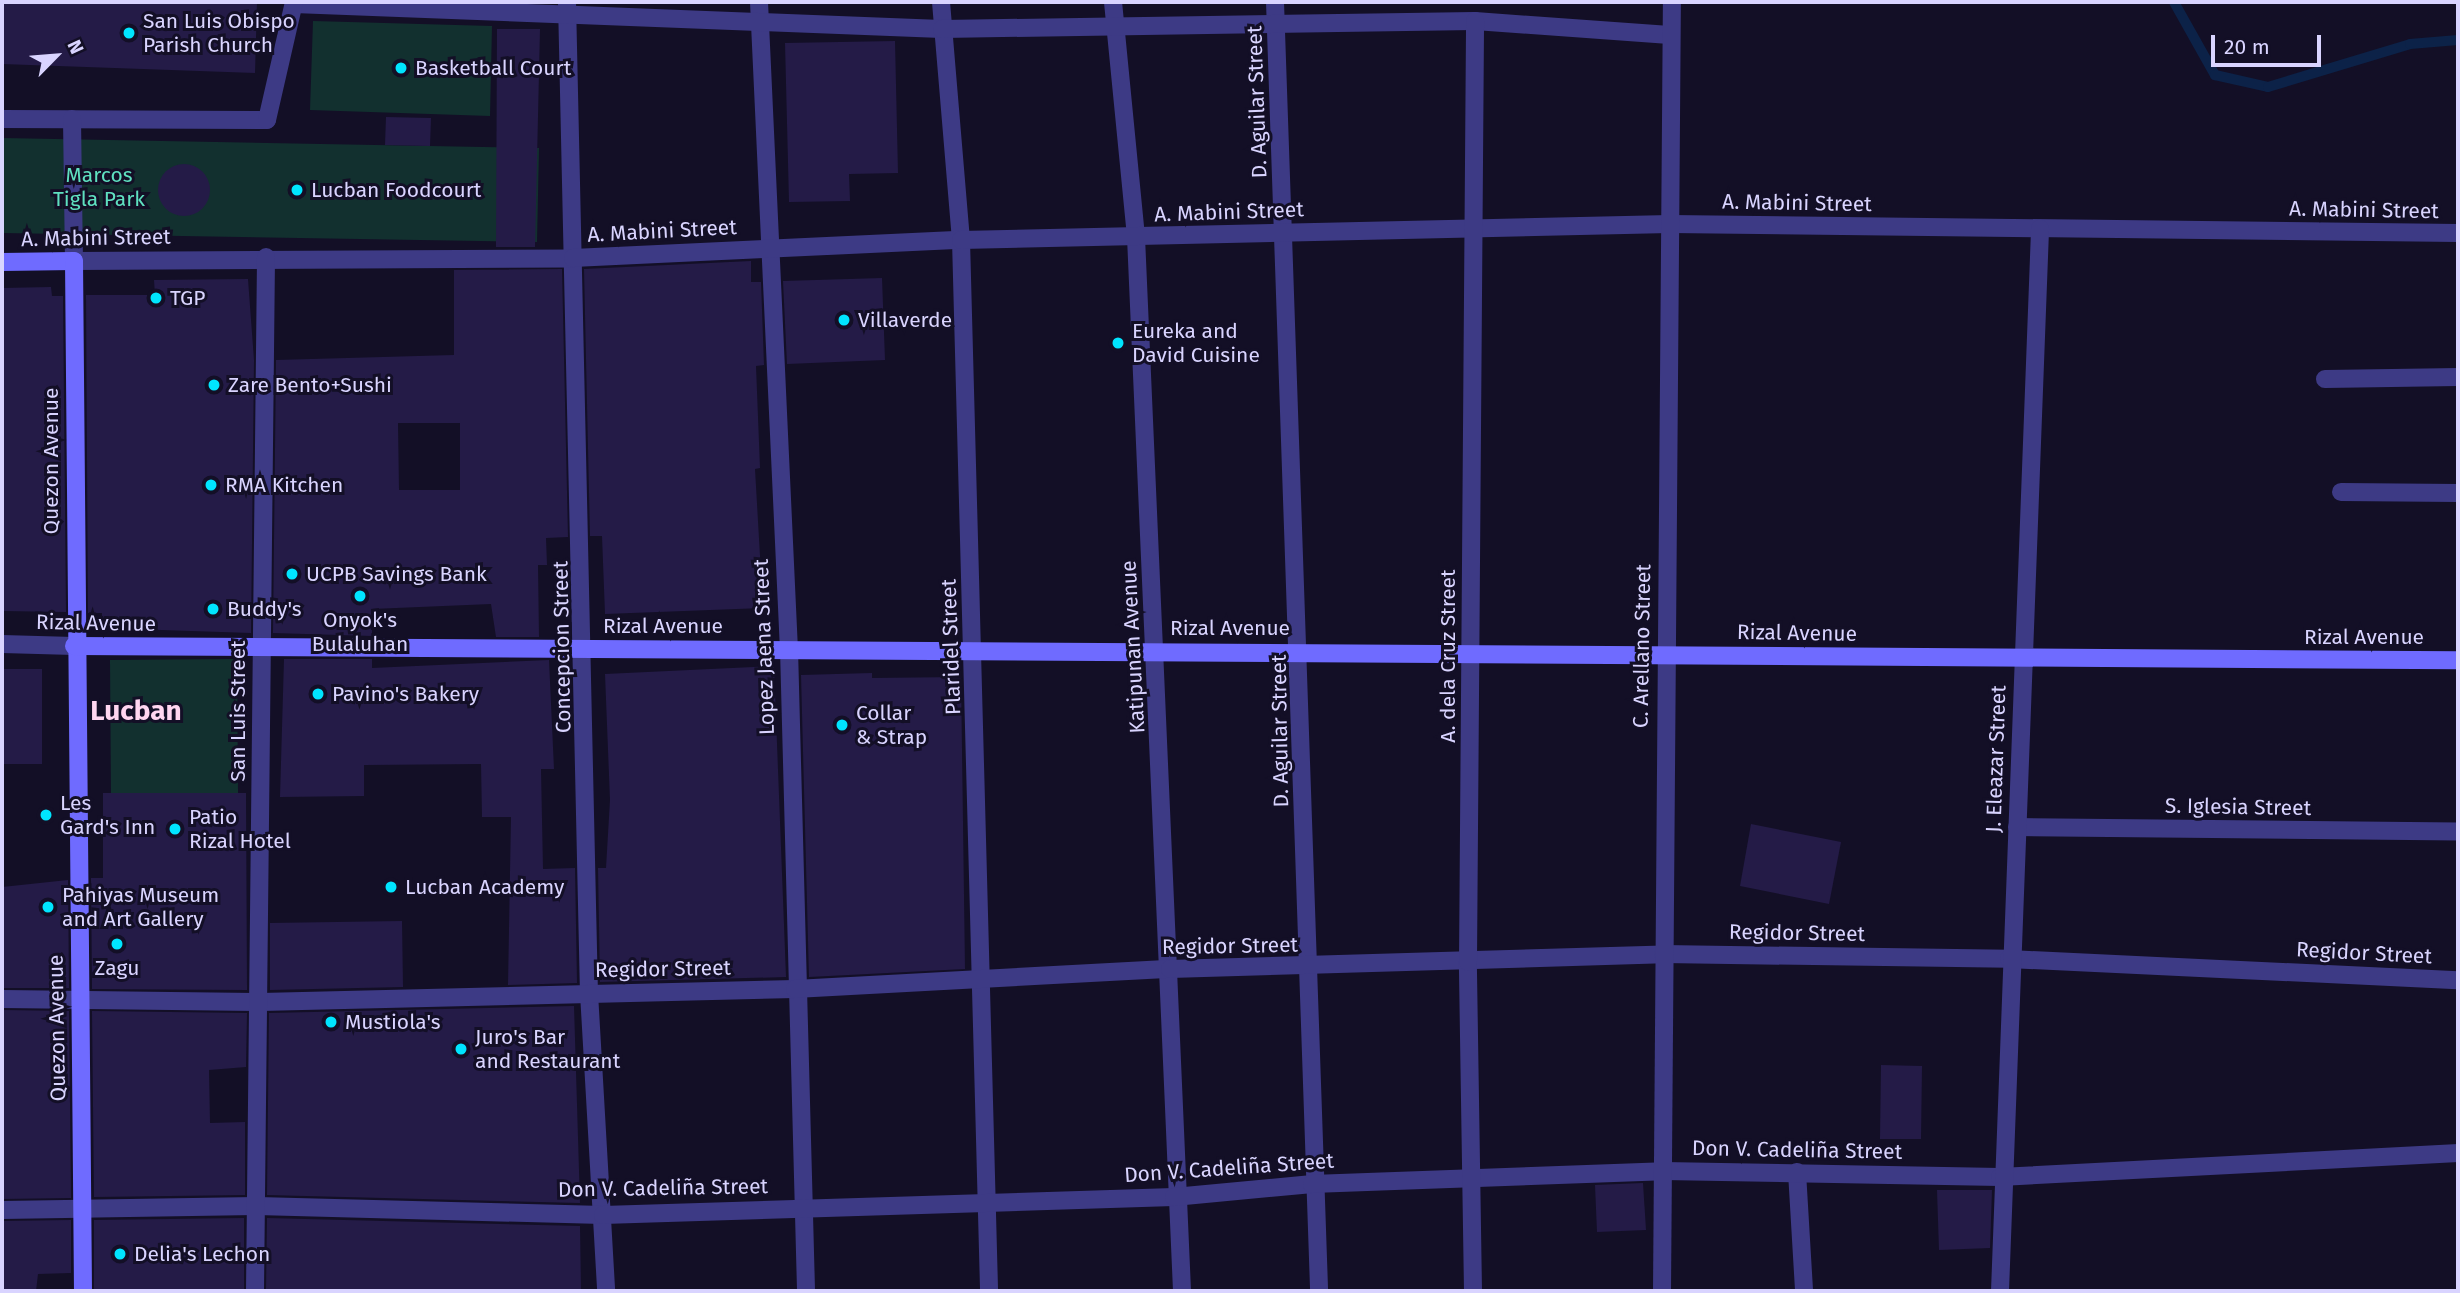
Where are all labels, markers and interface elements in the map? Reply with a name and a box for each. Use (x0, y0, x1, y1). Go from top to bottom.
place label: San Luis Obispo Parish Church (143, 8, 295, 58)
north arrow (21, 21, 91, 91)
scale bar (2215, 21, 2325, 65)
marker: San Luis Obispo Parish Church (121, 25, 137, 41)
street label: D. Aguilar Street (1242, 25, 1272, 179)
text: 20 m (2224, 34, 2270, 60)
text: N (62, 36, 89, 57)
place label: Basketball Court (415, 55, 571, 81)
marker: Basketball Court (393, 60, 409, 76)
park label: Marcos Tigla Park (53, 162, 145, 212)
place label: Lucban Foodcourt (311, 177, 481, 203)
marker: Lucban Foodcourt (289, 182, 305, 198)
street label: A. Mabini Street (1722, 189, 1872, 217)
street label: A. Mabini Street (2289, 196, 2439, 224)
street label: A. Mabini Street (1154, 197, 1304, 227)
street label: A. Mabini Street (587, 215, 737, 247)
street label: A. Mabini Street (21, 224, 171, 252)
place label: TGP (170, 285, 206, 311)
marker: TGP (148, 290, 164, 306)
place label: Villaverde (858, 307, 952, 333)
marker: Villaverde (836, 312, 852, 328)
place label: Eureka and David Cuisine (1132, 318, 1260, 368)
marker: Eureka and David Cuisine (1110, 335, 1126, 351)
place label: Zare Bento+Sushi (228, 372, 392, 398)
marker: Zare Bento+Sushi (206, 377, 222, 393)
street label: Quezon Avenue (38, 388, 64, 534)
place label: RMA Kitchen (225, 472, 343, 498)
marker: RMA Kitchen (203, 477, 219, 493)
street label: Lopez Jaena Street (748, 558, 780, 736)
street label: Katipunan Avenue (1116, 560, 1150, 734)
place label: UCPB Savings Bank (306, 561, 487, 587)
street label: Concepcion Street (548, 561, 576, 733)
street label: C. Arellano Street (1628, 564, 1656, 728)
marker: UCPB Savings Bank (284, 566, 300, 582)
street label: A. dela Cruz Street (1435, 569, 1461, 743)
street label: Plaridel Street (936, 579, 966, 715)
marker: Onyok's Bulaluhan (352, 588, 368, 604)
place label: Buddy's (227, 596, 302, 622)
marker: Buddy's (205, 601, 221, 617)
place label: Onyok's Bulaluhan (312, 607, 408, 657)
street label: Rizal Avenue (36, 609, 156, 637)
street label: Rizal Avenue (603, 613, 723, 639)
street label: Rizal Avenue (1170, 615, 1290, 641)
street label: Rizal Avenue (1737, 619, 1857, 647)
street label: Rizal Avenue (2304, 624, 2424, 650)
street label: San Luis Street (225, 640, 251, 782)
street label: D. Aguilar Street (1266, 654, 1294, 808)
place label: Pavino's Bakery (332, 681, 479, 707)
street label: J. Eleazar Street (1981, 685, 2011, 833)
marker: Pavino's Bakery (310, 686, 326, 702)
district label: Lucban (90, 694, 182, 728)
place label: Collar & Strap (856, 700, 927, 750)
marker: Collar & Strap (834, 717, 850, 733)
place label: Les Gard's Inn (60, 790, 155, 840)
street label: S. Iglesia Street (2165, 793, 2311, 821)
place label: Patio Rizal Hotel (189, 804, 291, 854)
marker: Les Gard's Inn (38, 807, 54, 823)
marker: Patio Rizal Hotel (167, 821, 183, 837)
place label: Lucban Academy (405, 874, 564, 900)
marker: Lucban Academy (383, 879, 399, 895)
place label: Pahiyas Museum and Art Gallery (62, 882, 219, 932)
marker: Pahiyas Museum and Art Gallery (40, 899, 56, 915)
street label: Regidor Street (1729, 919, 1865, 947)
street label: Regidor Street (1162, 932, 1298, 960)
marker: Zagu (109, 936, 125, 952)
street label: Regidor Street (2295, 937, 2433, 969)
street label: Quezon Avenue (43, 954, 71, 1102)
place label: Zagu (95, 955, 139, 981)
street label: Regidor Street (595, 955, 731, 983)
place label: Mustiola's (345, 1009, 441, 1035)
marker: Mustiola's (323, 1014, 339, 1030)
place label: Juro's Bar and Restaurant (475, 1024, 620, 1074)
marker: Juro's Bar and Restaurant (453, 1041, 469, 1057)
street label: Don V. Cadeliña Street (1692, 1136, 1902, 1164)
street label: Don V. Cadeliña Street (1123, 1148, 1335, 1188)
street label: Don V. Cadeliña Street (558, 1174, 768, 1202)
place label: Delia's Lechon (134, 1241, 270, 1267)
marker: Delia's Lechon (112, 1246, 128, 1262)

